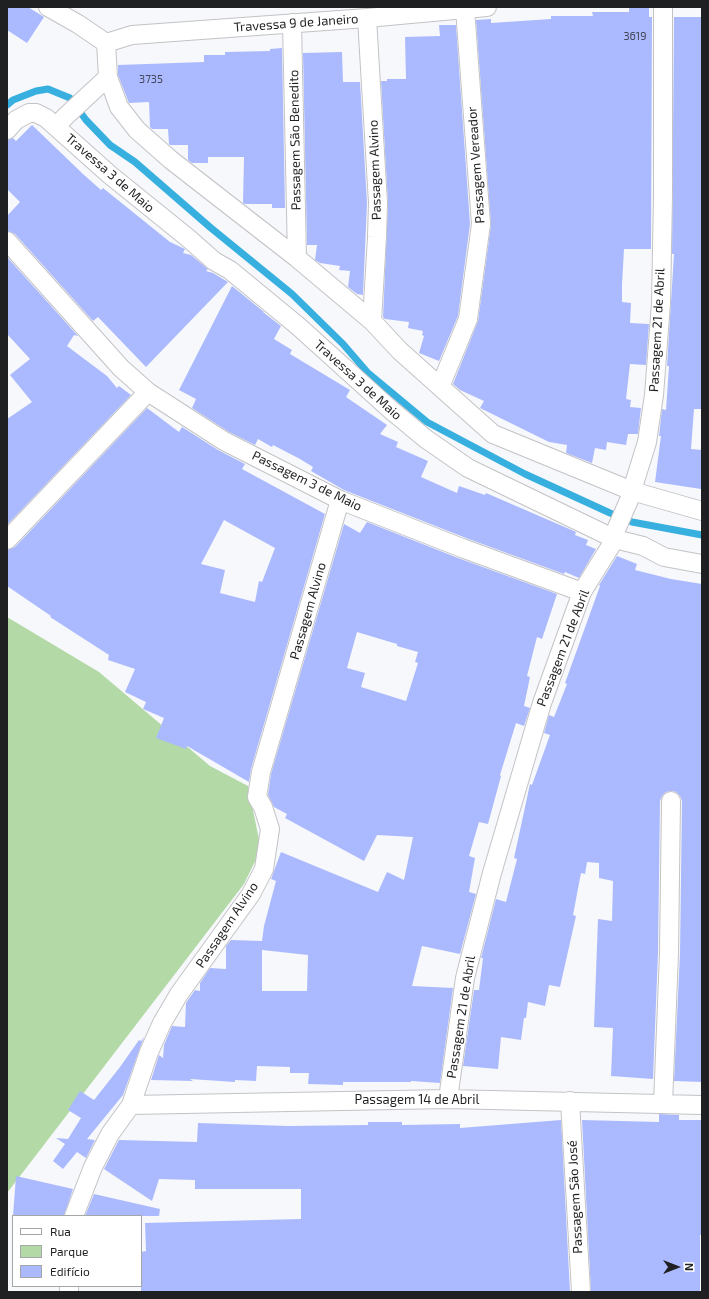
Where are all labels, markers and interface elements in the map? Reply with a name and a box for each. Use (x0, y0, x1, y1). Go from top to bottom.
street label: Travessa 9 de Janeiro (233, 11, 359, 35)
house number: 3619 (623, 29, 647, 43)
street label: Passagem São Benedito (286, 69, 304, 211)
house number: 3735 (139, 72, 163, 86)
street label: Passagem Vereador (464, 106, 488, 224)
street label: Passagem Alvino (365, 120, 385, 220)
street label: Travessa 3 de Maio (62, 130, 158, 216)
street label: Passagem 21 de Abril (646, 268, 668, 392)
street label: Travessa 3 de Maio (311, 337, 405, 423)
street label: Passagem 3 de Maio (250, 448, 364, 514)
street label: Passagem Alvino (287, 561, 329, 661)
street label: Passagem 21 de Abril (533, 587, 593, 709)
street label: Passagem Alvino (192, 879, 262, 971)
street label: Passagem 21 de Abril (444, 955, 478, 1079)
street label: Passagem 14 de Abril (355, 1092, 479, 1108)
street label: Passagem São José (564, 1140, 586, 1254)
legend (12, 1215, 142, 1287)
text: Rua (50, 1224, 71, 1238)
text: Parque (50, 1244, 88, 1258)
north arrow (657, 1247, 697, 1287)
text: N (683, 1263, 696, 1271)
text: Edifício (50, 1264, 90, 1278)

